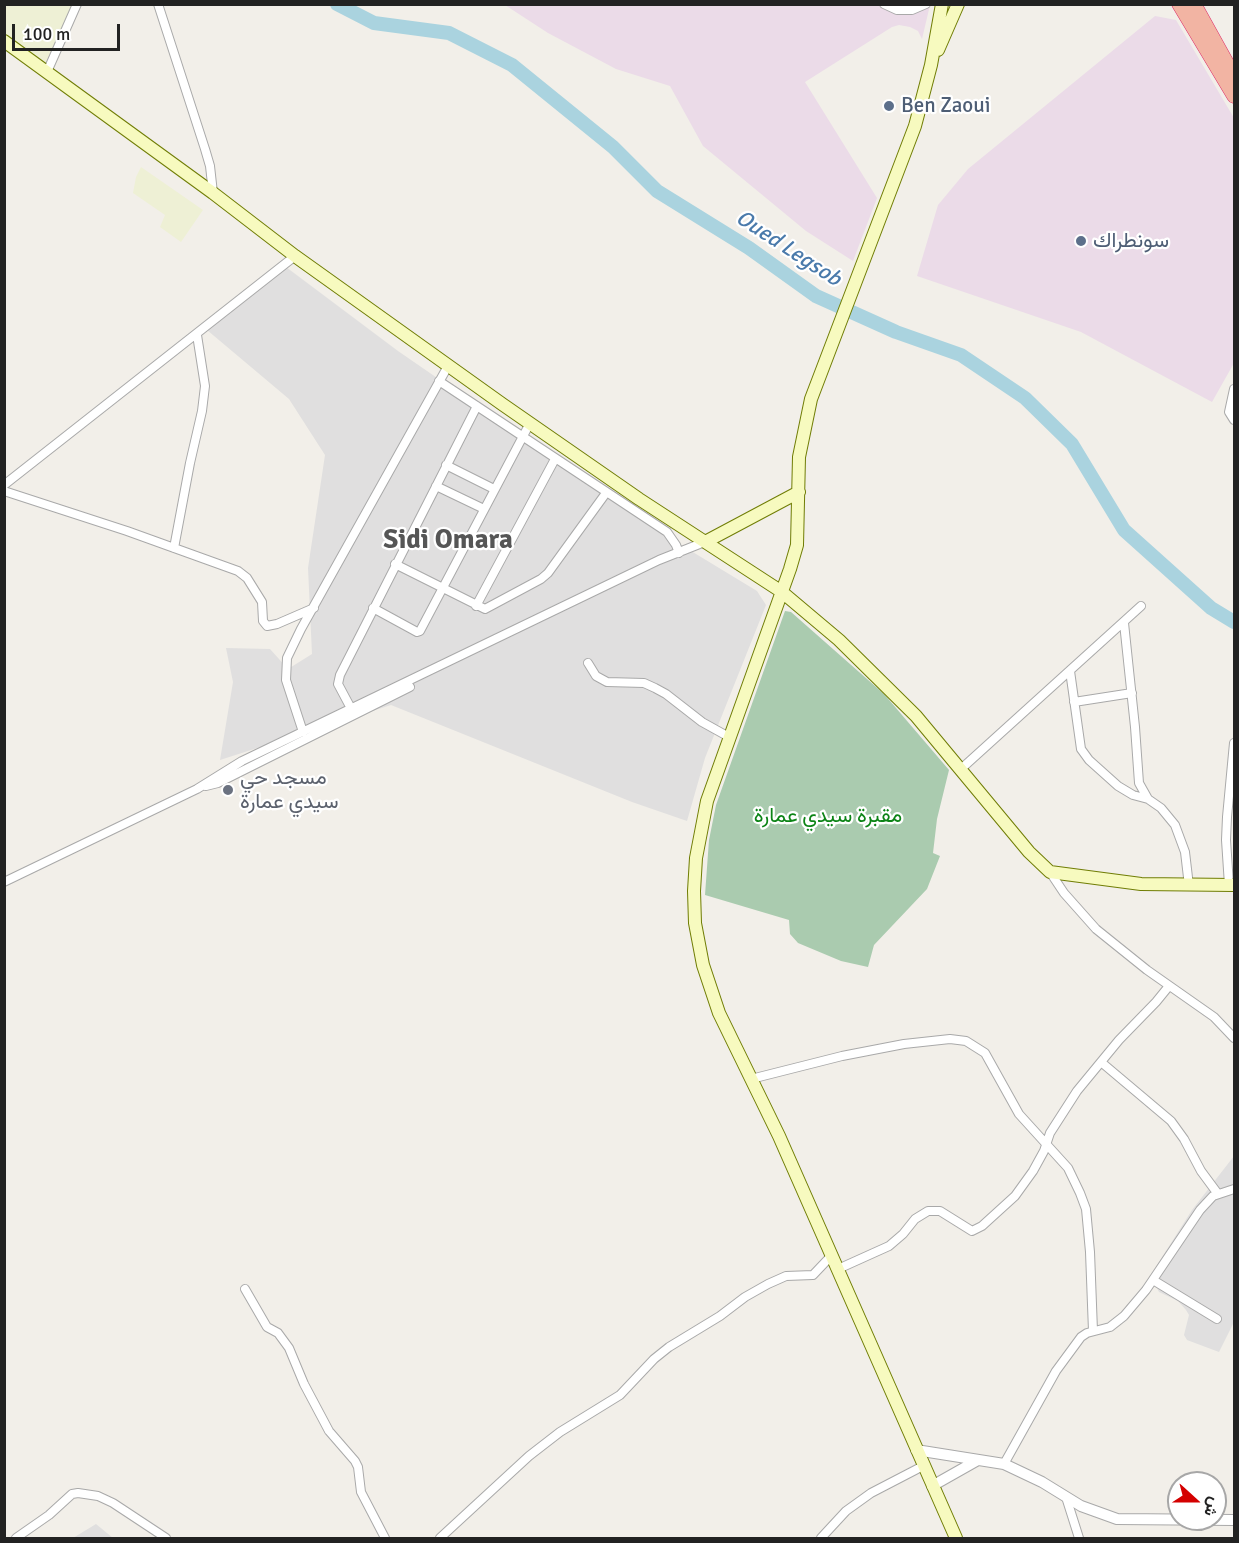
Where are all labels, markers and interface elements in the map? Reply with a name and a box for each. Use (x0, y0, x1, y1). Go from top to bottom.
scale bar (15, 12, 123, 50)
text: 100 m (23, 23, 70, 45)
place label: Ben Zaoui (901, 93, 990, 119)
marker: Ben Zaoui (882, 99, 896, 113)
water label: Oued Legsob (730, 205, 846, 293)
place label: سونطراك (1093, 228, 1169, 254)
marker: سونطراك (1074, 234, 1088, 248)
district label: Sidi Omara (383, 525, 513, 557)
place label: مسجد حي سيدي عمارة (240, 765, 339, 815)
marker: مسجد حي سيدي عمارة (221, 783, 235, 797)
park label: مقبرة سيدي عمارة (754, 803, 902, 829)
north arrow (1167, 1471, 1227, 1531)
text: ش (1199, 1494, 1225, 1519)

